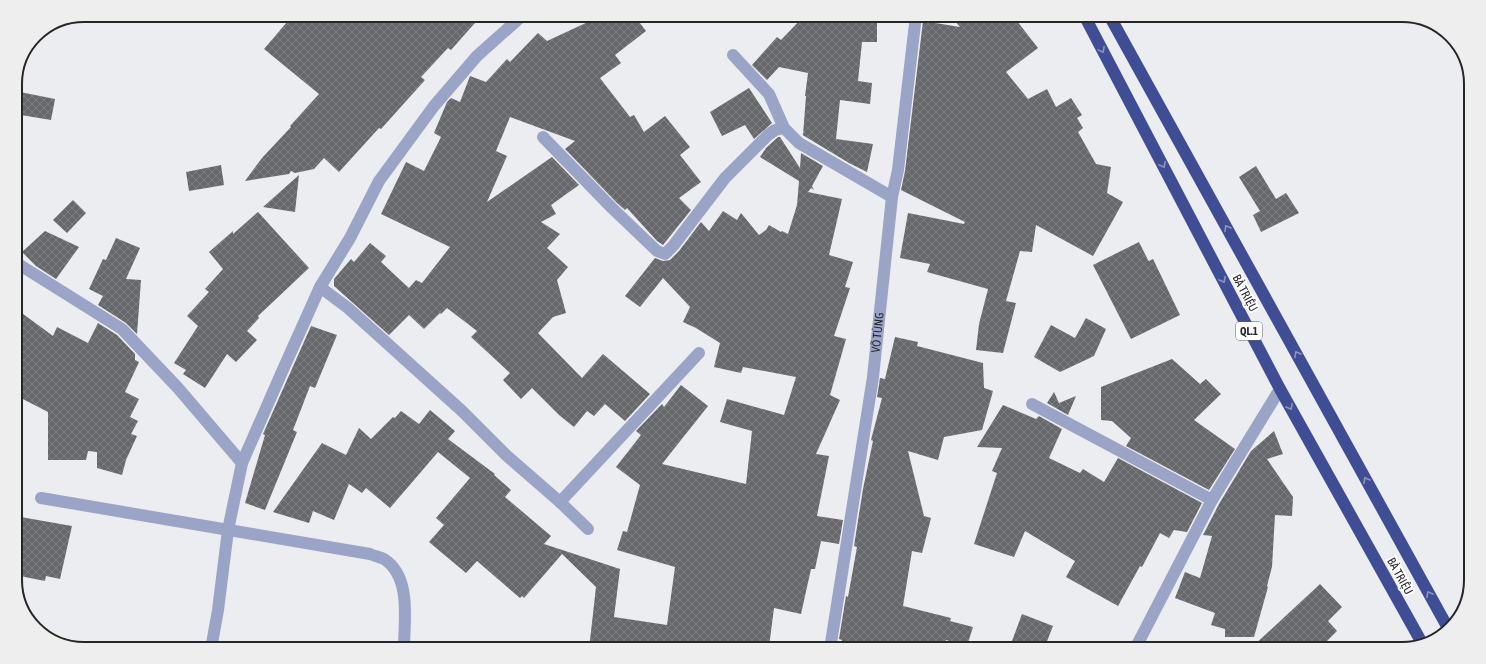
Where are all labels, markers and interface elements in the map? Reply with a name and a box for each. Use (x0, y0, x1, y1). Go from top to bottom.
one-way arrow (1098, 45, 1105, 53)
one-way arrow (1158, 161, 1165, 168)
one-way arrow (1224, 225, 1232, 232)
street label: BÀ TRIỆU (1229, 272, 1261, 314)
one-way arrow (1218, 276, 1225, 283)
street label: VÕ TÙNG (869, 312, 887, 353)
road number: QL.1 (1236, 322, 1262, 340)
one-way arrow (1294, 351, 1301, 358)
one-way arrow (1285, 403, 1292, 411)
one-way arrow (1364, 477, 1371, 484)
street label: BÀ TRIỆU (1384, 555, 1416, 597)
one-way arrow (1427, 590, 1434, 598)

